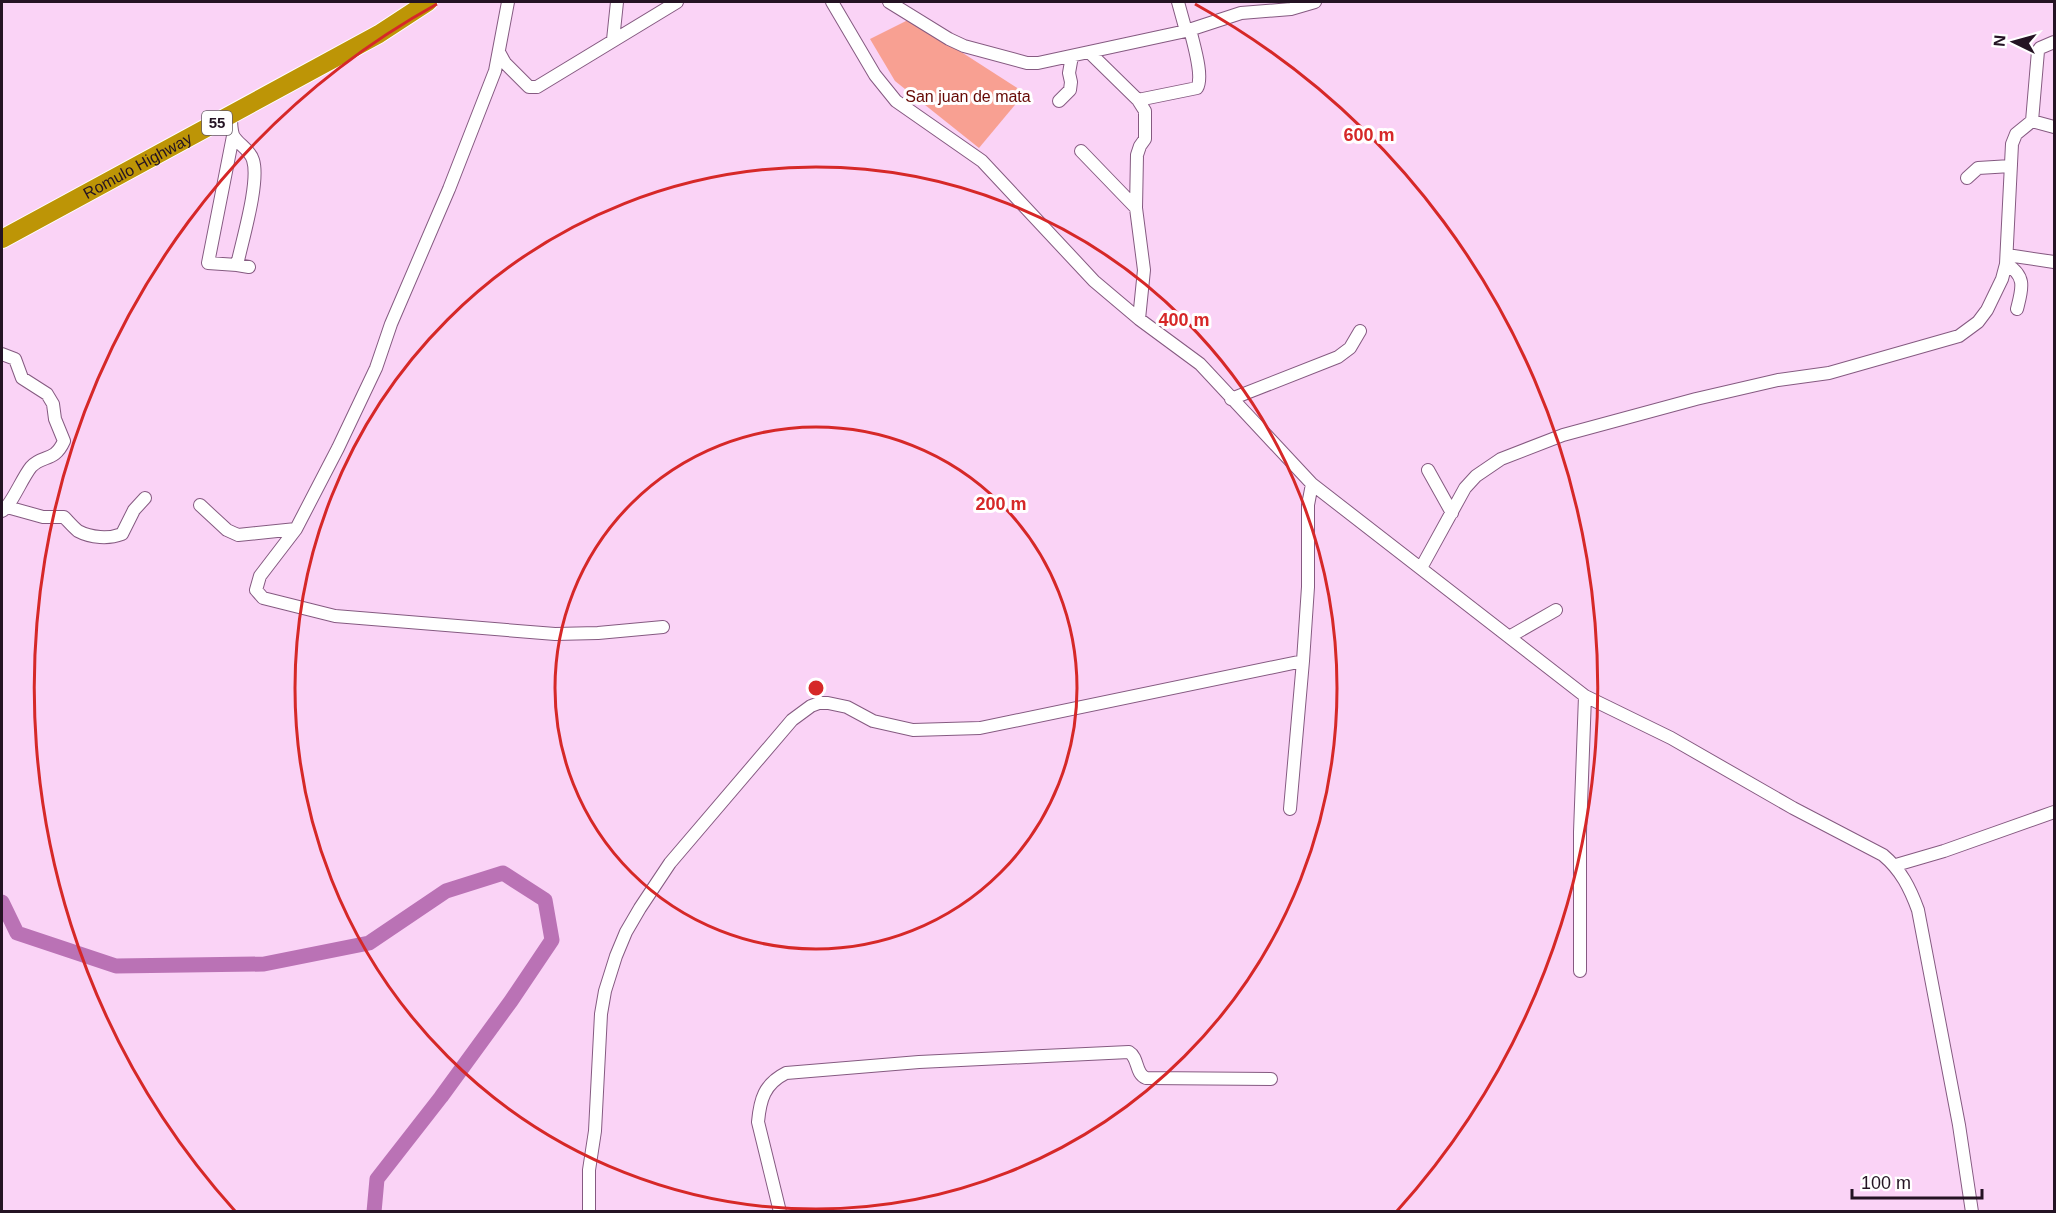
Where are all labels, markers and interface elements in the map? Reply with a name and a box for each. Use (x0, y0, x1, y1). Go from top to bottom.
north arrow (1984, 12, 2044, 72)
text: N (1991, 34, 2009, 47)
park label: San juan de mata (905, 88, 1031, 105)
road number: 55 (202, 111, 232, 135)
text: 600 m (1343, 125, 1395, 145)
street label: Romulo Highway (80, 129, 195, 202)
text: 400 m (1158, 310, 1210, 330)
text: 200 m (975, 494, 1027, 514)
centre of rings (806, 678, 826, 698)
scale bar (1852, 1162, 1982, 1200)
text: 100 m (1861, 1173, 1911, 1193)

